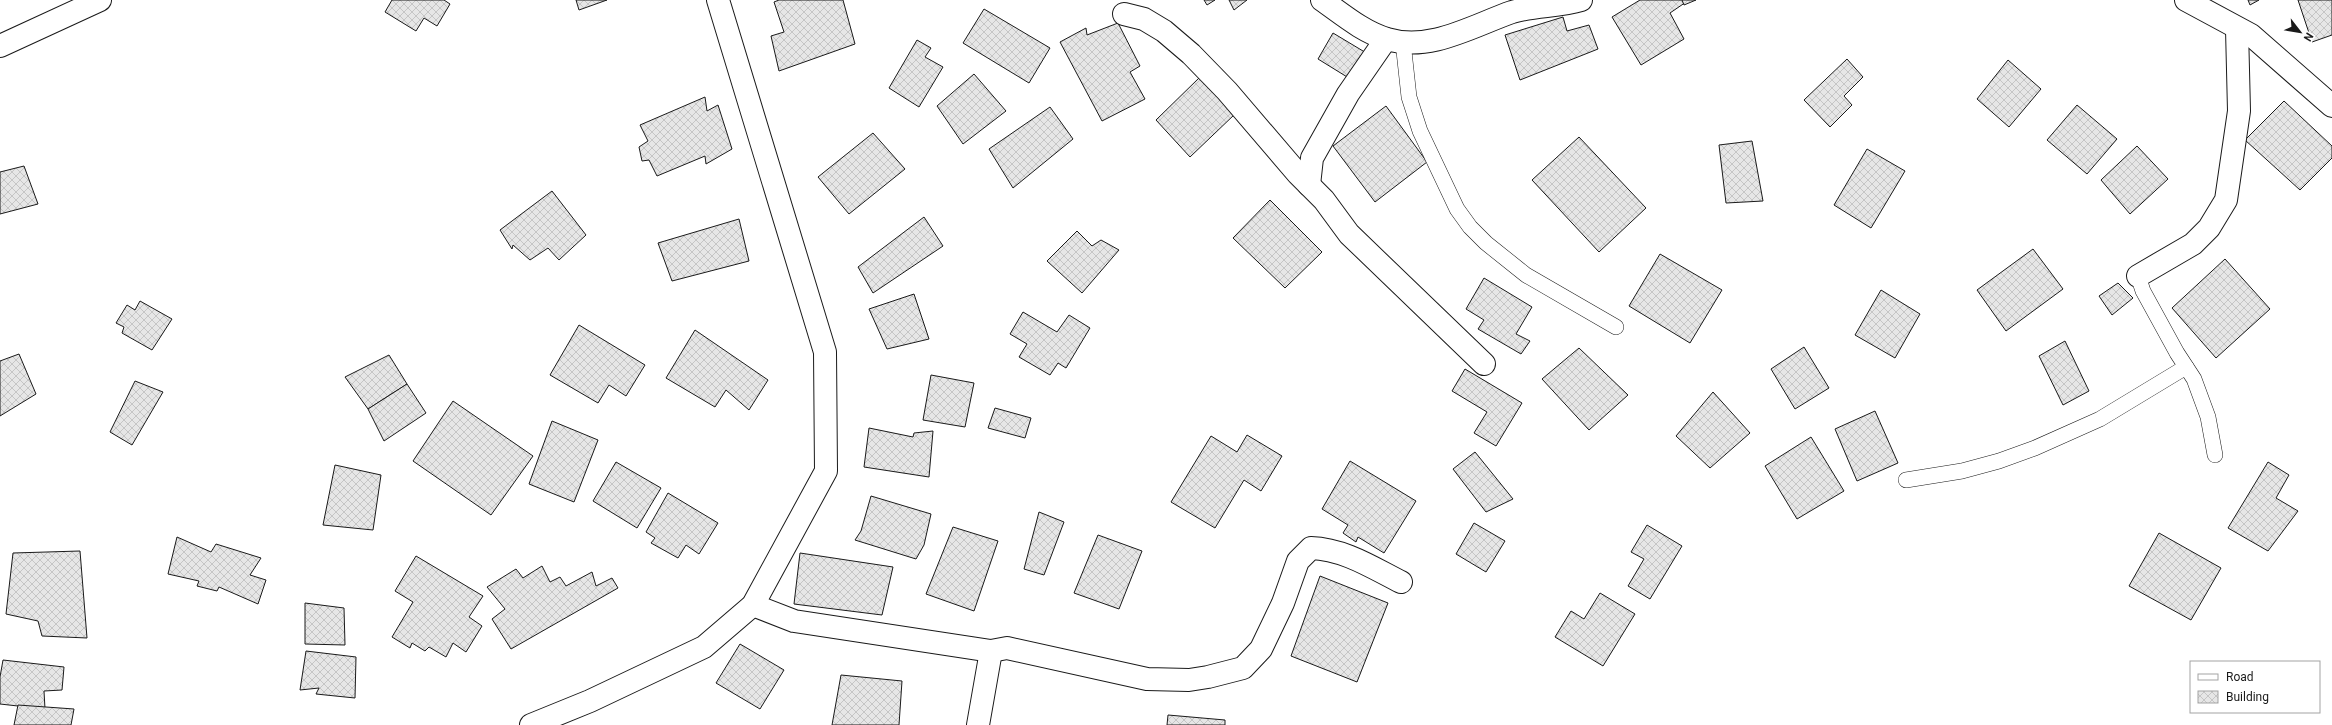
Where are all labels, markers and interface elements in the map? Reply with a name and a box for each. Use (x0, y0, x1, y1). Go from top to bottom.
north arrow (2280, 12, 2320, 52)
text: N (2300, 30, 2316, 44)
legend (2190, 661, 2320, 713)
text: Road (2226, 670, 2254, 684)
text: Building (2226, 690, 2269, 704)

